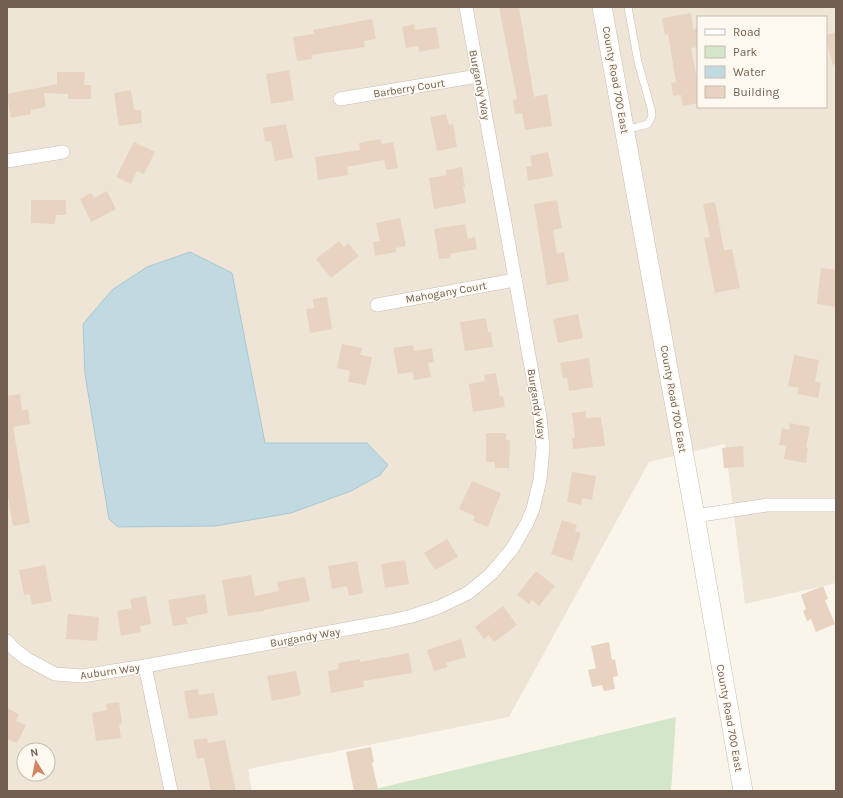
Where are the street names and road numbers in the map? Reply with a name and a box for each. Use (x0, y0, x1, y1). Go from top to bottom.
street label: County Road 700 East (600, 25, 631, 135)
street label: Burgandy Way (466, 49, 493, 121)
street label: Barberry Court (372, 76, 446, 101)
street label: Mahogany Court (404, 279, 488, 306)
street label: County Road 700 East (658, 344, 689, 454)
street label: Burgandy Way (525, 368, 548, 440)
street label: Burgandy Way (269, 625, 341, 650)
street label: Auburn Way (79, 661, 141, 682)
street label: County Road 700 East (714, 663, 745, 773)

